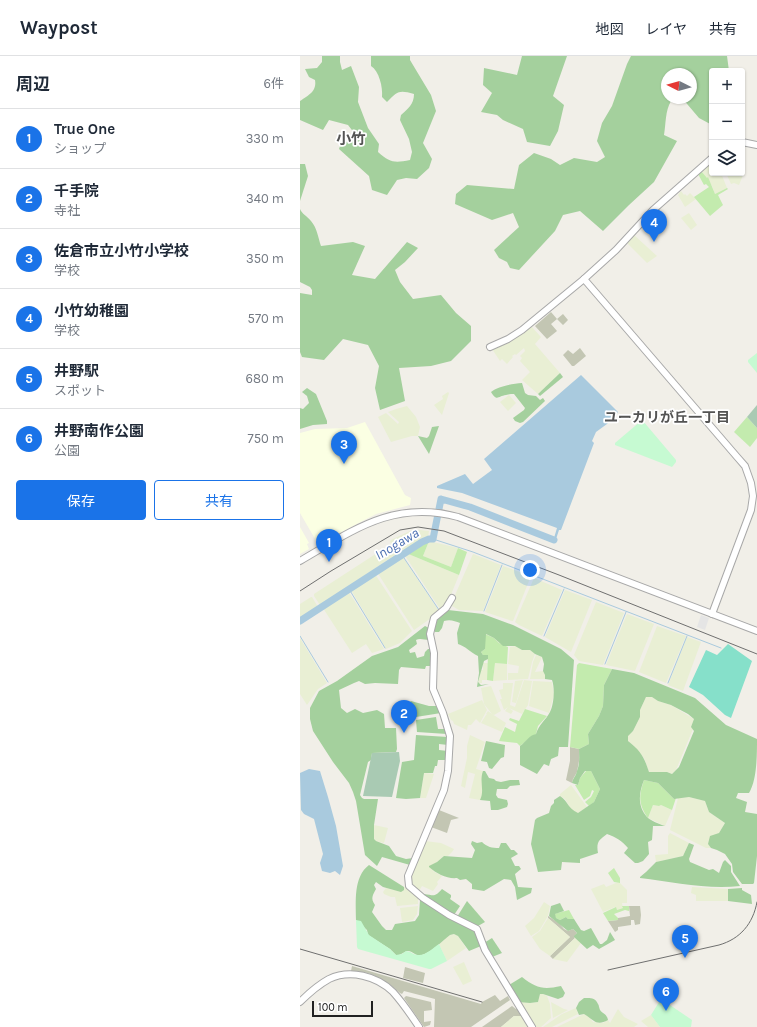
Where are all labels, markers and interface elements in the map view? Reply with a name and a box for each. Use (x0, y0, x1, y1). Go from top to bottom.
text: Waypost (20, 17, 98, 39)
text: 地図 (595, 21, 623, 38)
text: レイヤ (645, 21, 687, 38)
text: 共有 (709, 21, 737, 38)
north arrow (661, 68, 697, 104)
map controls (709, 68, 745, 176)
button: + (709, 68, 745, 104)
text: 周辺 (16, 74, 50, 94)
text: 6件 (264, 76, 284, 91)
button: − (709, 104, 745, 140)
text: True One (54, 120, 115, 138)
district label: 小竹 (336, 130, 366, 148)
text: 1 (27, 131, 31, 146)
text: 330 m (246, 131, 284, 146)
button: layers (709, 140, 745, 176)
text: ショップ (54, 141, 106, 156)
text: 千手院 (54, 182, 99, 200)
text: 2 (25, 191, 33, 206)
text: 340 m (246, 191, 284, 206)
text: 寺社 (54, 203, 80, 218)
pin: 4 (641, 209, 667, 242)
text: 佐倉市立小竹小学校 (54, 242, 189, 260)
text: 3 (25, 251, 33, 266)
text: 350 m (246, 251, 284, 266)
text: 学校 (54, 263, 80, 278)
text: 小竹幼稚園 (54, 302, 129, 320)
text: 4 (25, 311, 33, 326)
text: 570 m (248, 311, 284, 326)
text: 学校 (54, 323, 80, 338)
text: 井野駅 (54, 362, 99, 380)
text: 5 (25, 371, 33, 386)
text: 680 m (246, 371, 284, 386)
text: スポット (54, 383, 106, 398)
district label: ユーカリが丘一丁目 (604, 409, 730, 426)
text: 井野南作公園 (54, 422, 144, 440)
text: 6 (25, 431, 33, 446)
text: 750 m (248, 431, 284, 446)
pin: 3 (331, 431, 357, 464)
text: 公園 (54, 443, 80, 458)
button: 保存 (16, 480, 146, 520)
button: 共有 (154, 480, 284, 520)
water label: Inogawa (372, 524, 422, 564)
pin: 1 (316, 529, 342, 562)
your location (520, 560, 540, 580)
pin: 2 (391, 700, 417, 733)
pin: 5 (672, 925, 698, 958)
pin: 6 (653, 978, 679, 1011)
scale bar (312, 999, 373, 1018)
text: 100 m (318, 1001, 348, 1014)

